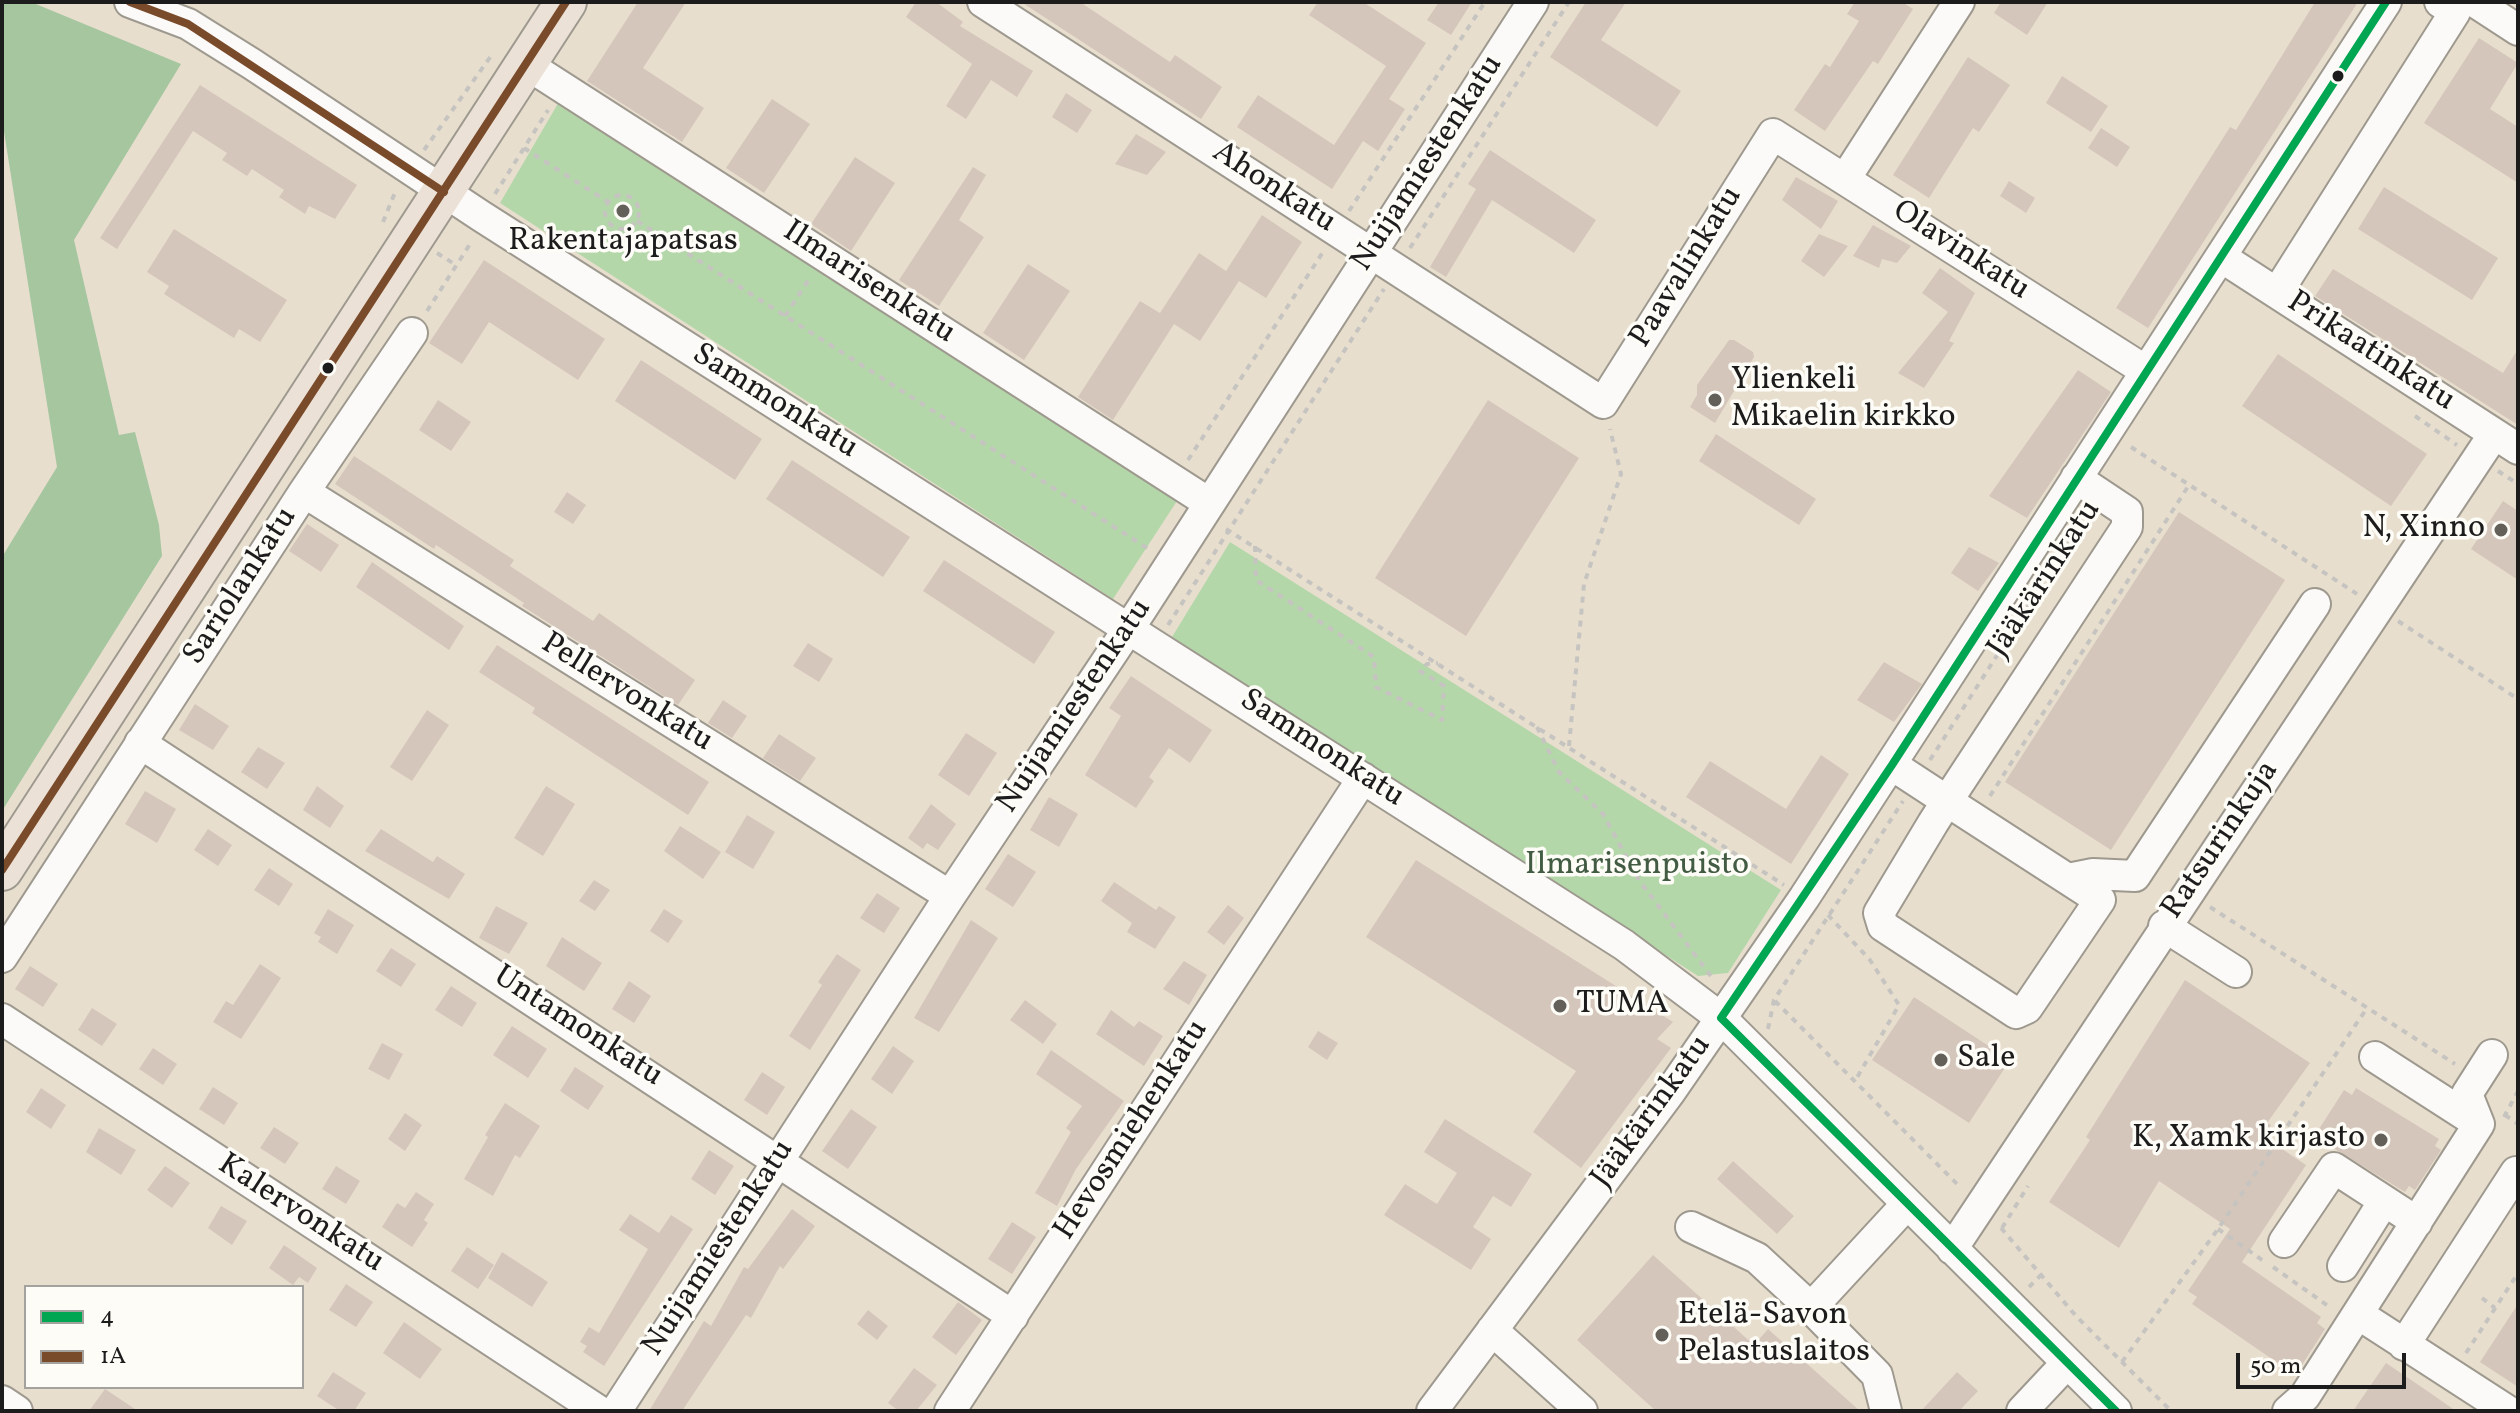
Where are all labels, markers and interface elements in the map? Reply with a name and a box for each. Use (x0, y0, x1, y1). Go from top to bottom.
street label: Nuijamiestenkatu (1345, 49, 1513, 279)
unlabelled marker (2330, 68, 2346, 84)
street label: Ahonkatu (1204, 135, 1342, 243)
street label: Paavalinkatu (1623, 180, 1753, 356)
street label: Olavinkatu (1884, 193, 2036, 311)
marker: Rakentajapatsas (614, 202, 632, 220)
street label: Ilmarisenkatu (774, 214, 962, 354)
place label: Rakentajapatsas (508, 224, 738, 262)
street label: Prikaatinkatu (2279, 284, 2461, 422)
street label: Sammonkatu (684, 337, 864, 469)
unlabelled marker (320, 360, 336, 376)
place label: Ylienkeli Mikaelin kirkko (1731, 363, 1956, 438)
marker: Ylienkeli Mikaelin kirkko (1706, 391, 1724, 409)
street label: Jääkärinkatu (1981, 494, 2111, 666)
street label: Sariolankatu (177, 501, 307, 673)
place label: N, Xinno (2363, 511, 2485, 549)
marker: N, Xinno (2492, 521, 2510, 539)
street label: Nuijamiestenkatu (990, 593, 1162, 821)
street label: Pellervonkatu (533, 626, 719, 762)
street label: Sammonkatu (1231, 683, 1411, 817)
street label: Ratsurinkuja (2155, 754, 2289, 928)
park label: Ilmarisenpuisto (1525, 848, 1749, 886)
street label: Untamonkatu (485, 959, 669, 1097)
place label: TUMA (1576, 987, 1669, 1025)
marker: TUMA (1551, 997, 1569, 1015)
street label: Hevosmiehenkatu (1047, 1014, 1219, 1248)
street label: Jääkärinkatu (1585, 1029, 1721, 1197)
place label: Sale (1957, 1041, 2015, 1079)
marker: Sale (1932, 1051, 1950, 1069)
place label: K, Xamk kirjasto (2132, 1121, 2365, 1159)
marker: K, Xamk kirjasto (2372, 1131, 2390, 1149)
street label: Nuijamiestenkatu (636, 1134, 804, 1364)
street label: Kalervonkatu (210, 1147, 390, 1283)
legend (24, 1285, 304, 1389)
place label: Etelä-Savon Pelastuslaitos (1678, 1298, 1870, 1373)
text: 4 (100, 1300, 114, 1334)
marker: Etelä-Savon Pelastuslaitos (1653, 1326, 1671, 1344)
scale bar (2240, 1337, 2410, 1387)
text: 1A (100, 1340, 126, 1374)
text: 50 m (2250, 1350, 2302, 1384)

